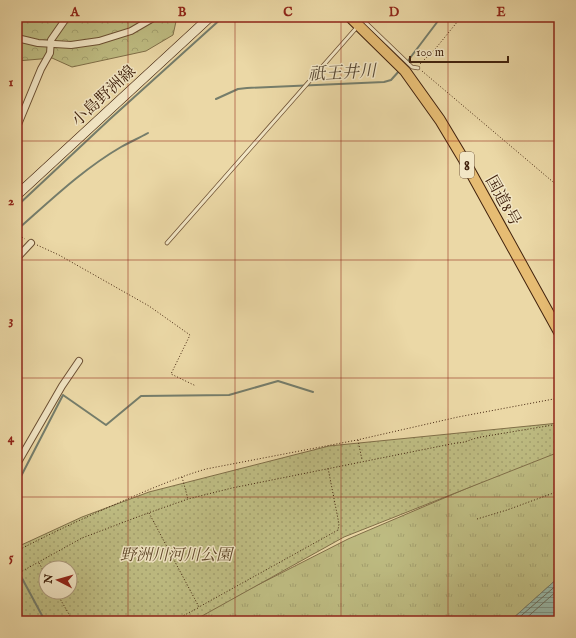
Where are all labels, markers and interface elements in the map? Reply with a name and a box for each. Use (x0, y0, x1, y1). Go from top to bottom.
text: A (70, 4, 81, 21)
text: B (178, 4, 187, 21)
text: C (283, 4, 293, 21)
text: D (389, 4, 400, 21)
text: E (496, 4, 506, 21)
scale bar (410, 38, 508, 64)
text: 100 m (416, 45, 444, 60)
water label: 祇王井川 (308, 61, 379, 86)
street label: 小島野洲線 (68, 62, 140, 131)
text: 1 (9, 74, 14, 91)
road number: 8 (460, 152, 474, 178)
street label: 国道8号 (480, 172, 524, 230)
text: 2 (8, 193, 14, 210)
text: 3 (9, 312, 14, 329)
text: 4 (8, 430, 15, 447)
park label: 野洲川河川公園 (120, 546, 235, 566)
text: 5 (9, 549, 14, 566)
north arrow (38, 560, 78, 600)
text: N (41, 573, 57, 586)

